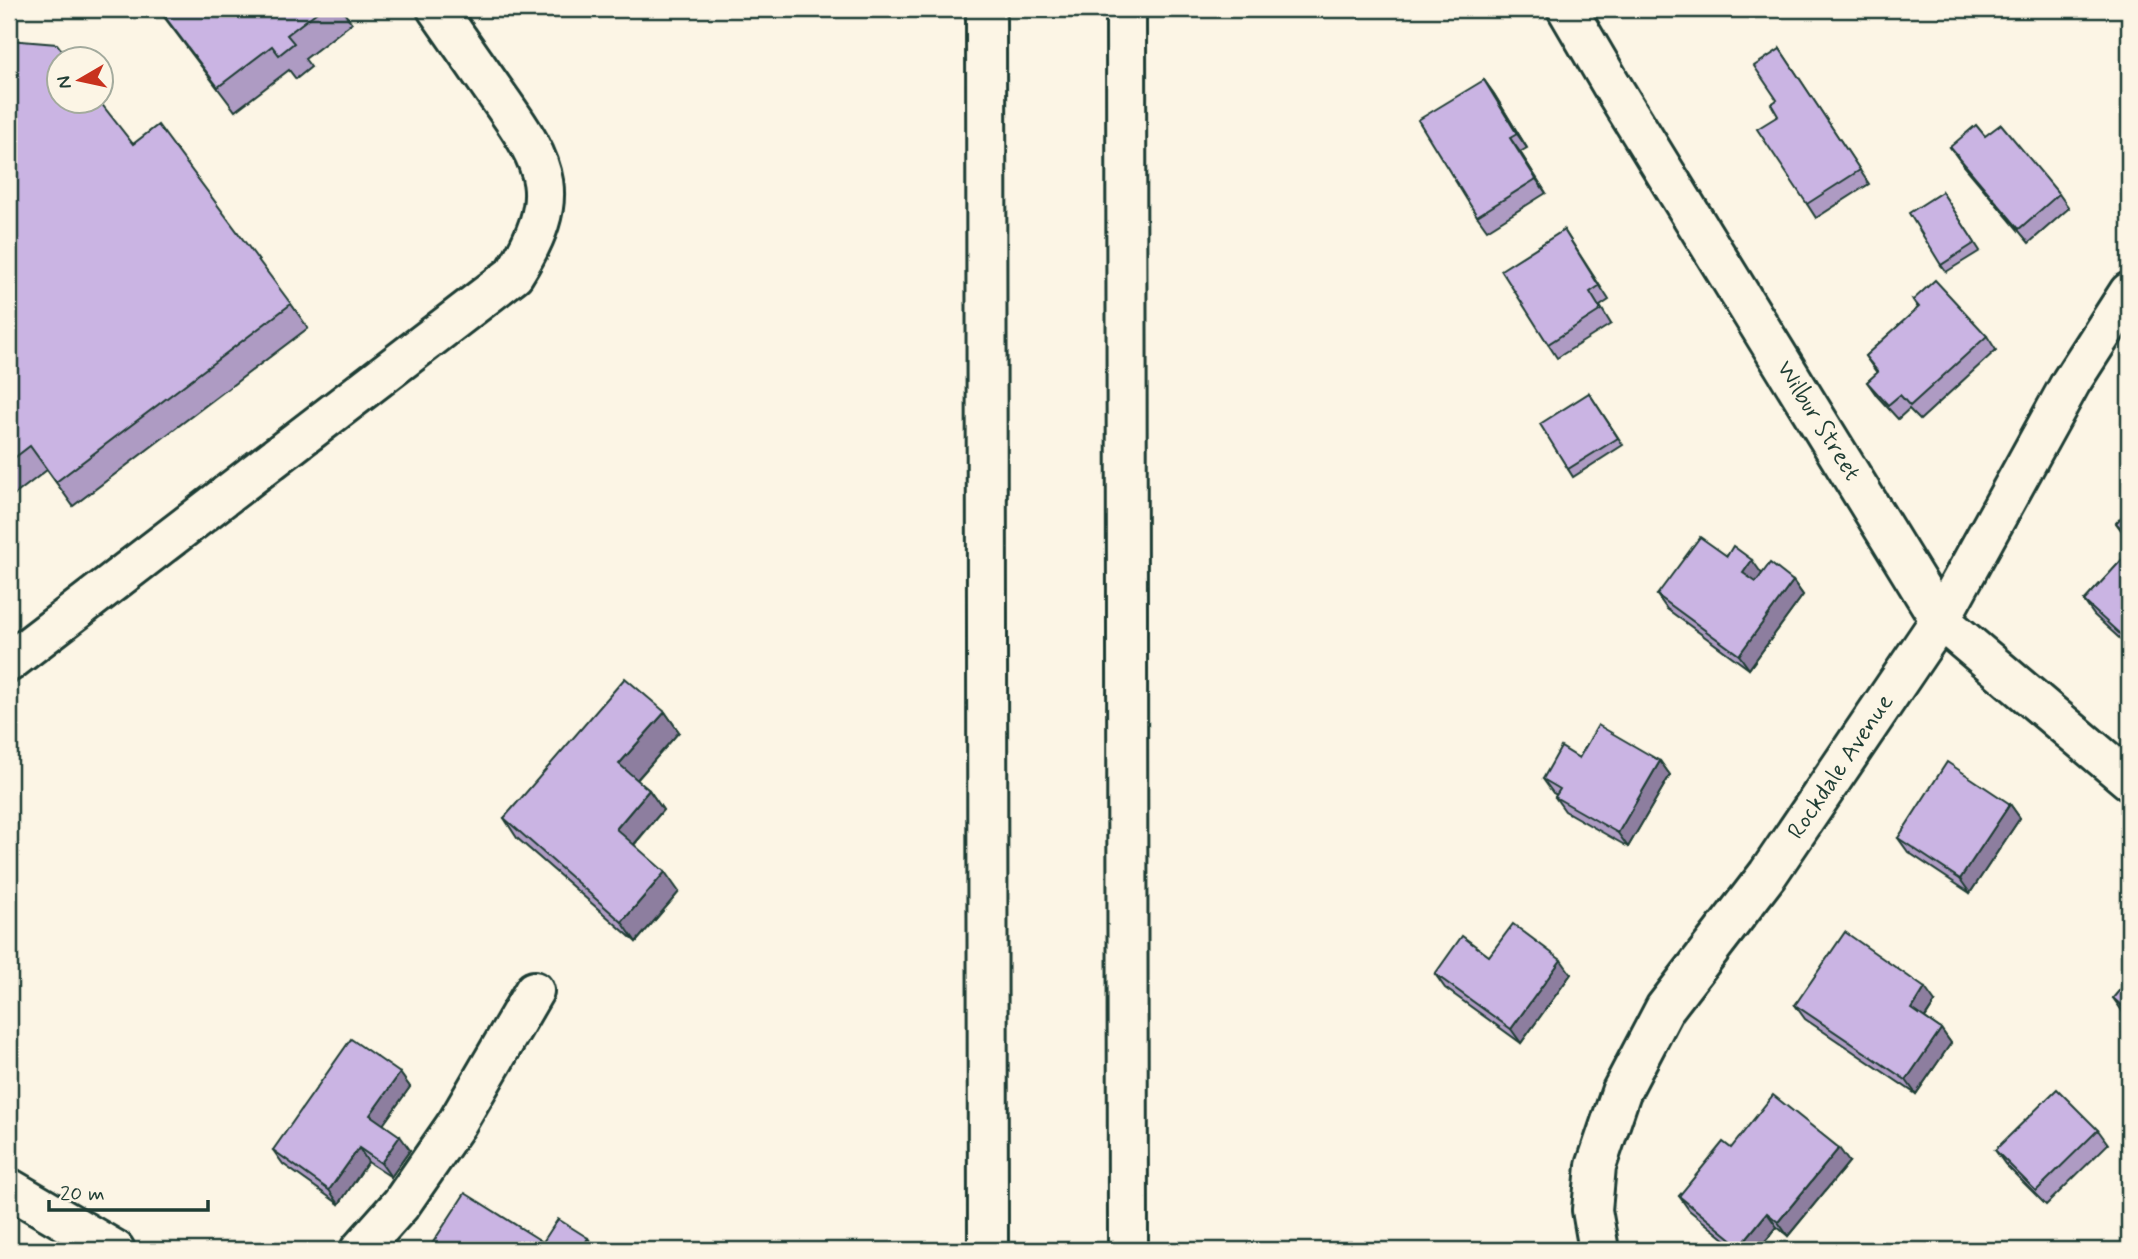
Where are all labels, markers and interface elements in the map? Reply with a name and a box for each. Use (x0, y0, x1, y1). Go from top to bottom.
north arrow (46, 46, 116, 116)
text: N (51, 74, 78, 91)
street label: Wilbur Street (1769, 355, 1867, 487)
street label: Rockdale Avenue (1781, 688, 1901, 846)
scale bar (49, 1168, 208, 1212)
text: 20 m (60, 1180, 105, 1208)

